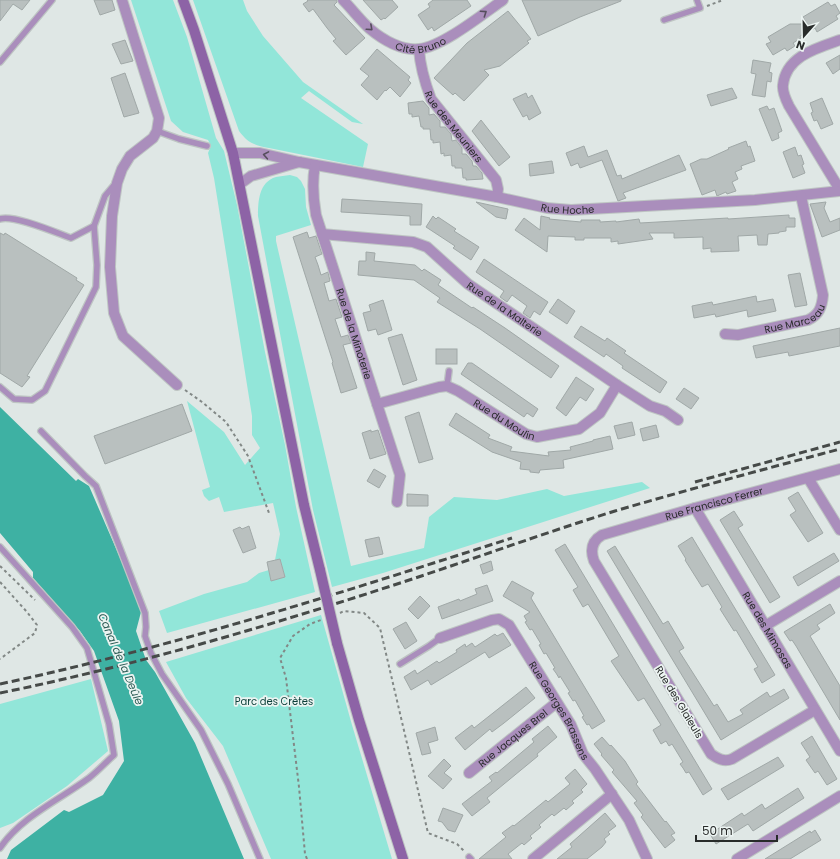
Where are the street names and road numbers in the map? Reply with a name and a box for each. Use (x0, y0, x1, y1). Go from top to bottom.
street label: Cité Bruno (393, 33, 448, 57)
street label: Rue des Meuniers (421, 89, 486, 165)
street label: Rue Hoche (540, 199, 595, 218)
street label: Rue de la Malterie (464, 278, 546, 340)
street label: Rue de la Minoterie (333, 286, 376, 381)
street label: Rue Marceau (763, 302, 829, 337)
street label: Rue du Moulin (471, 395, 537, 444)
street label: Rue Francisco Ferrer (663, 482, 765, 524)
street label: Rue des Mimosas (739, 589, 797, 671)
street label: Rue Georges Brassens (526, 658, 593, 763)
street label: Rue des Glaïeuls (651, 663, 707, 741)
street label: Rue Jacques Brel (475, 705, 551, 770)

